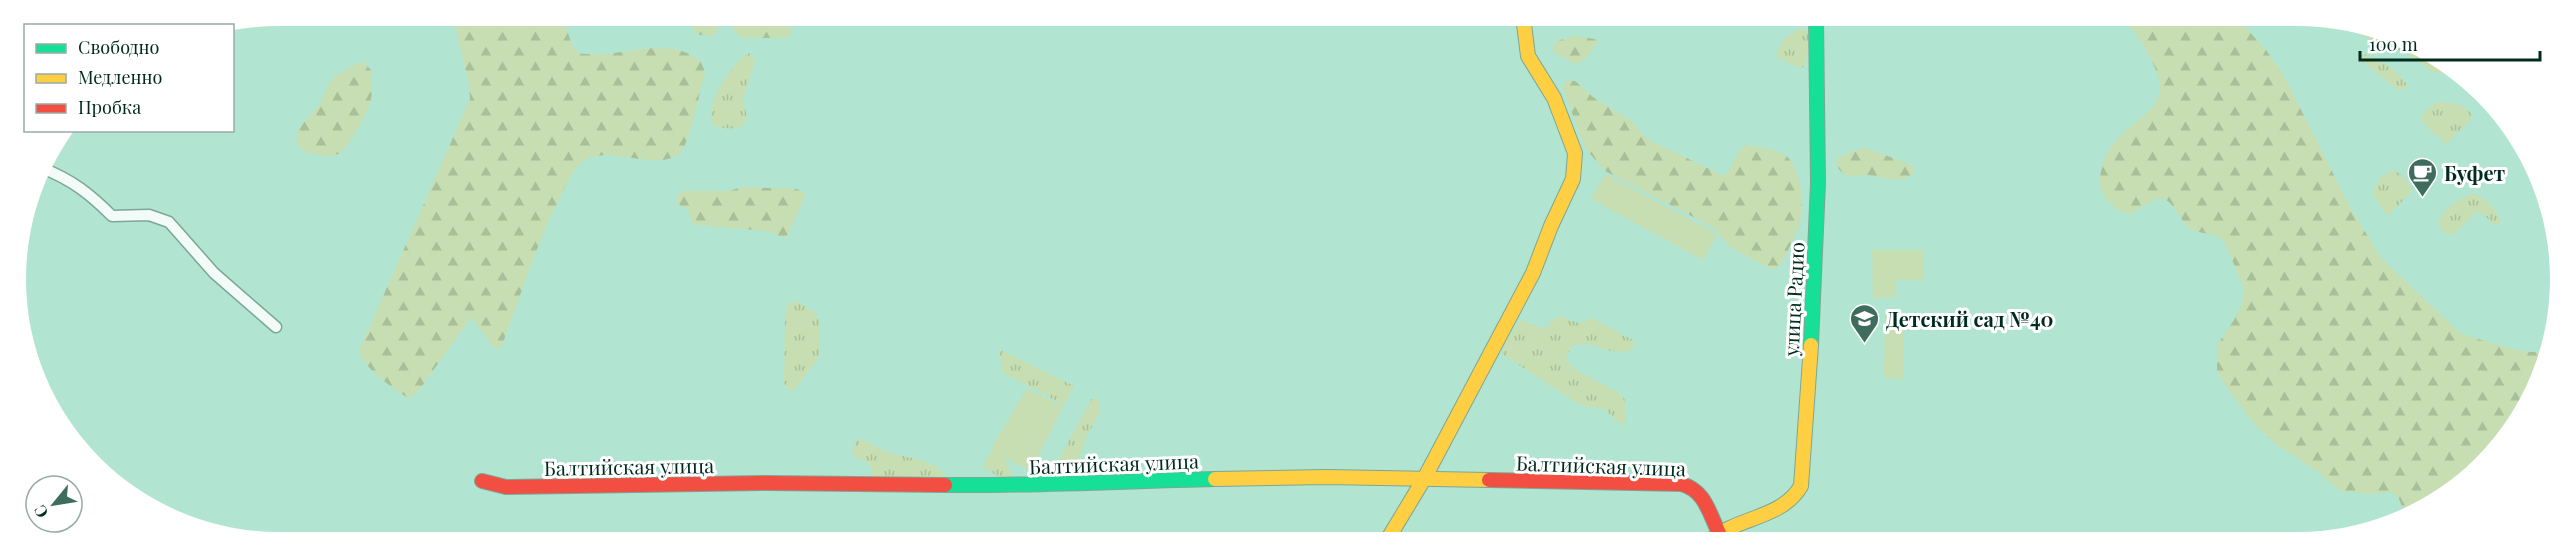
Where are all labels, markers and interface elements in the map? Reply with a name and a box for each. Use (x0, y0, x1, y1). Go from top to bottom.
legend (24, 24, 234, 132)
scale bar (2360, 24, 2540, 62)
text: 100 m (2369, 32, 2418, 56)
text: Свободно (78, 35, 159, 59)
text: Медленно (78, 65, 163, 89)
text: Пробка (78, 95, 141, 119)
cafe icon: Буфет (2407, 156, 2439, 198)
place label: Буфет (2444, 159, 2505, 186)
street label: улица Радио (1776, 241, 1809, 358)
school or university icon: Детский сад №40 (1849, 302, 1881, 344)
place label: Детский сад №40 (1886, 305, 2053, 332)
street label: Балтийская улица (1029, 447, 1200, 479)
street label: Балтийская улица (1516, 449, 1687, 481)
street label: Балтийская улица (544, 451, 714, 481)
north arrow (24, 474, 84, 534)
text: С (29, 502, 52, 522)

